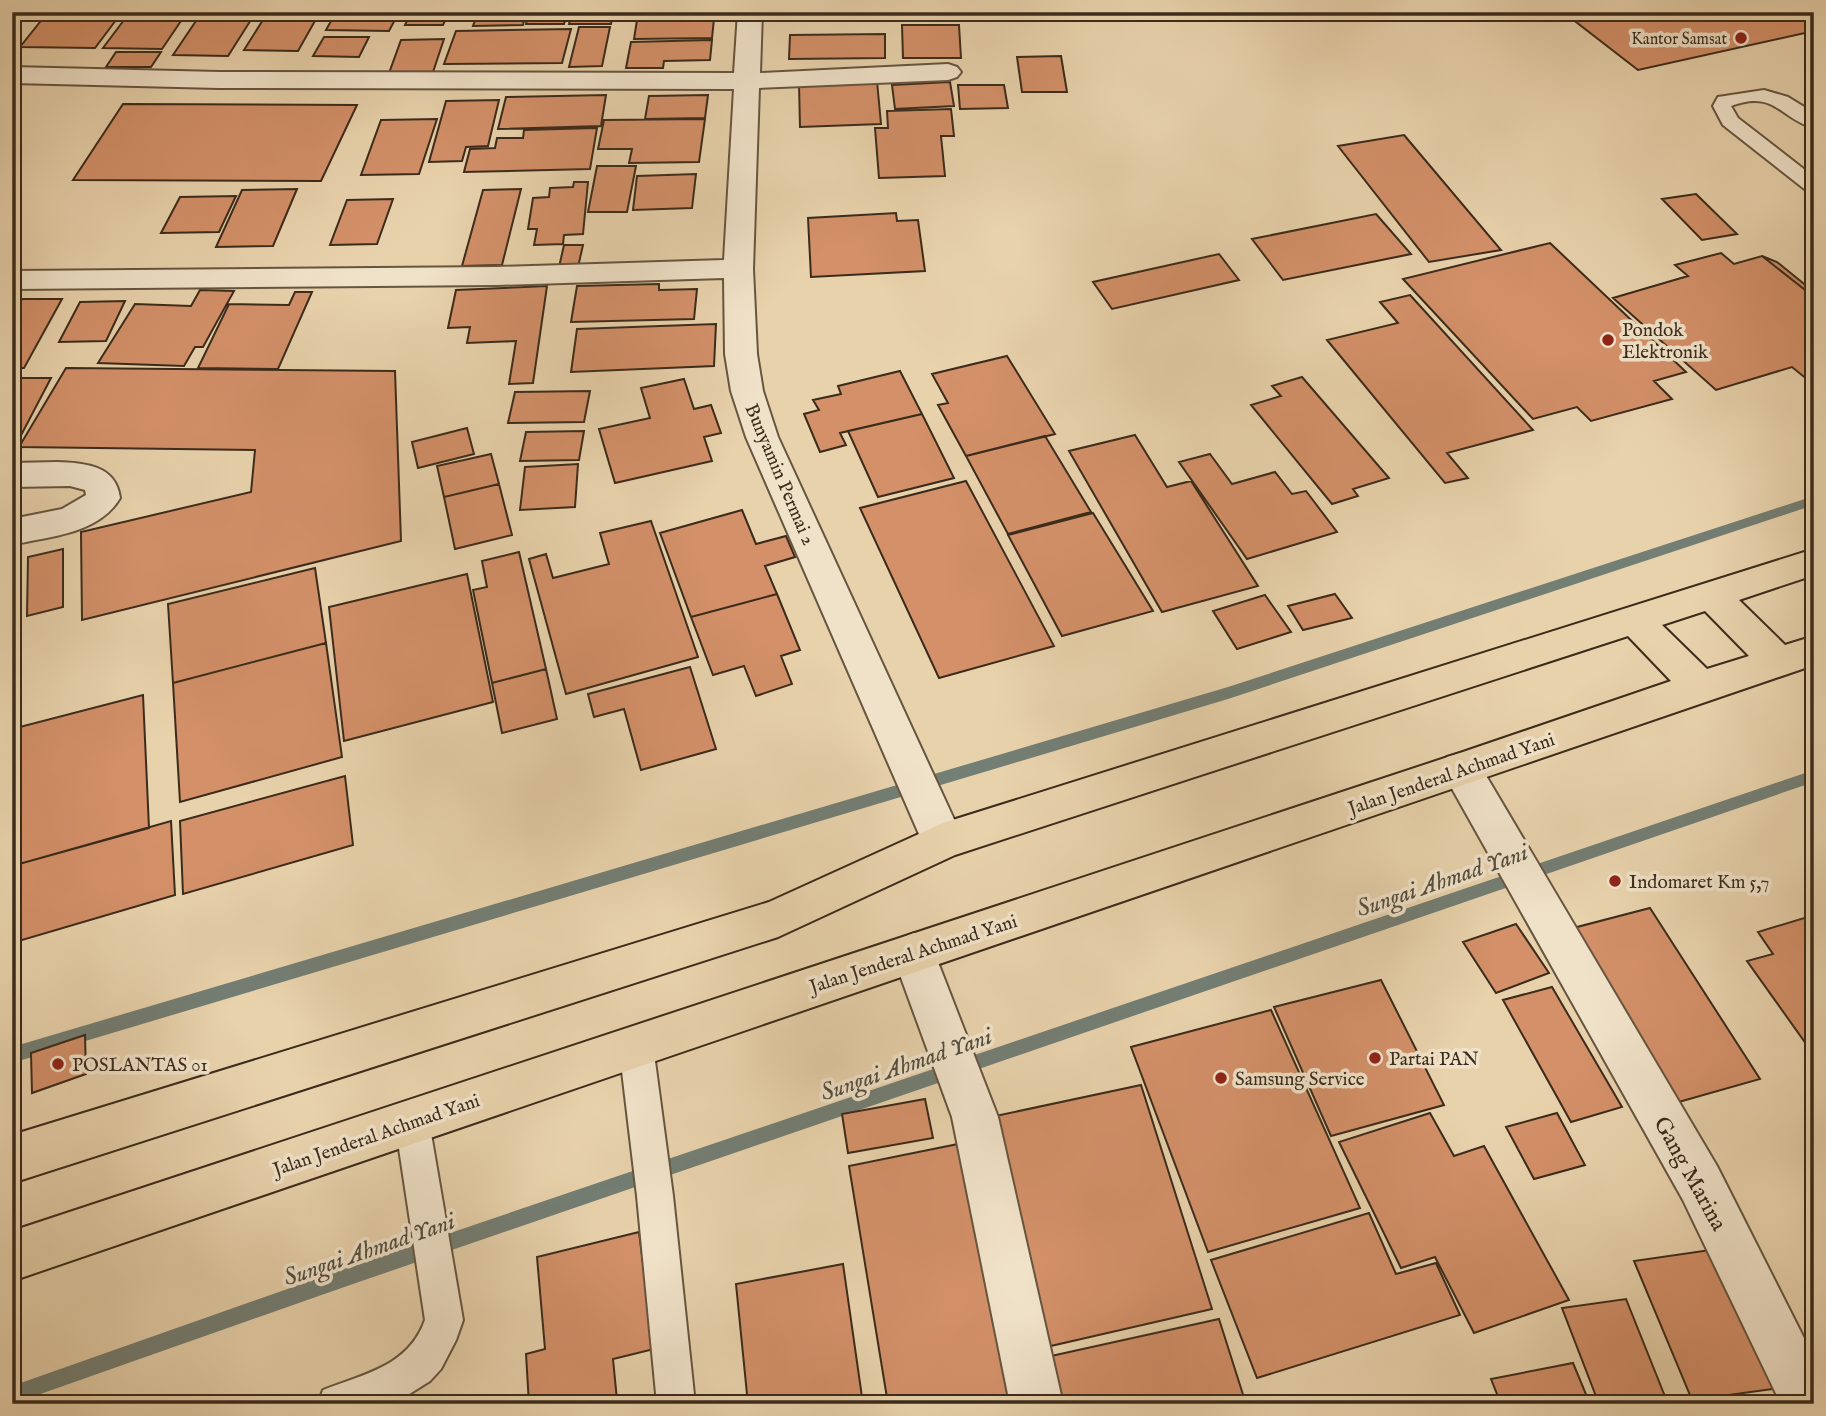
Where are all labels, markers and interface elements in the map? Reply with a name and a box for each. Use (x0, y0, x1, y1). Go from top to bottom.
place label: Kantor Samsat (1631, 30, 1728, 50)
marker: Kantor Samsat (1733, 30, 1749, 46)
place label: Pondok Elektronik (1622, 319, 1709, 365)
marker: Pondok Elektronik (1600, 332, 1616, 348)
street label: Bunyamin Permai 2 (739, 400, 820, 549)
street label: Jalan Jenderal Achmad Yani (1343, 728, 1558, 822)
water label: Sungai Ahmad Yani (1353, 837, 1534, 925)
place label: Indomaret Km 5,7 (1629, 871, 1769, 895)
marker: Indomaret Km 5,7 (1607, 873, 1623, 889)
street label: Jalan Jenderal Achmad Yani (805, 910, 1020, 1000)
water label: Sungai Ahmad Yani (817, 1021, 998, 1109)
place label: Partai PAN (1389, 1048, 1479, 1072)
marker: Partai PAN (1367, 1050, 1383, 1066)
place label: POSLANTAS 01 (72, 1054, 208, 1078)
marker: POSLANTAS 01 (50, 1056, 66, 1072)
place label: Samsung Service (1235, 1068, 1365, 1092)
marker: Samsung Service (1213, 1070, 1229, 1086)
street label: Jalan Jenderal Achmad Yani (268, 1089, 483, 1183)
street label: Gang Marina (1646, 1111, 1733, 1236)
water label: Sungai Ahmad Yani (280, 1206, 461, 1294)

